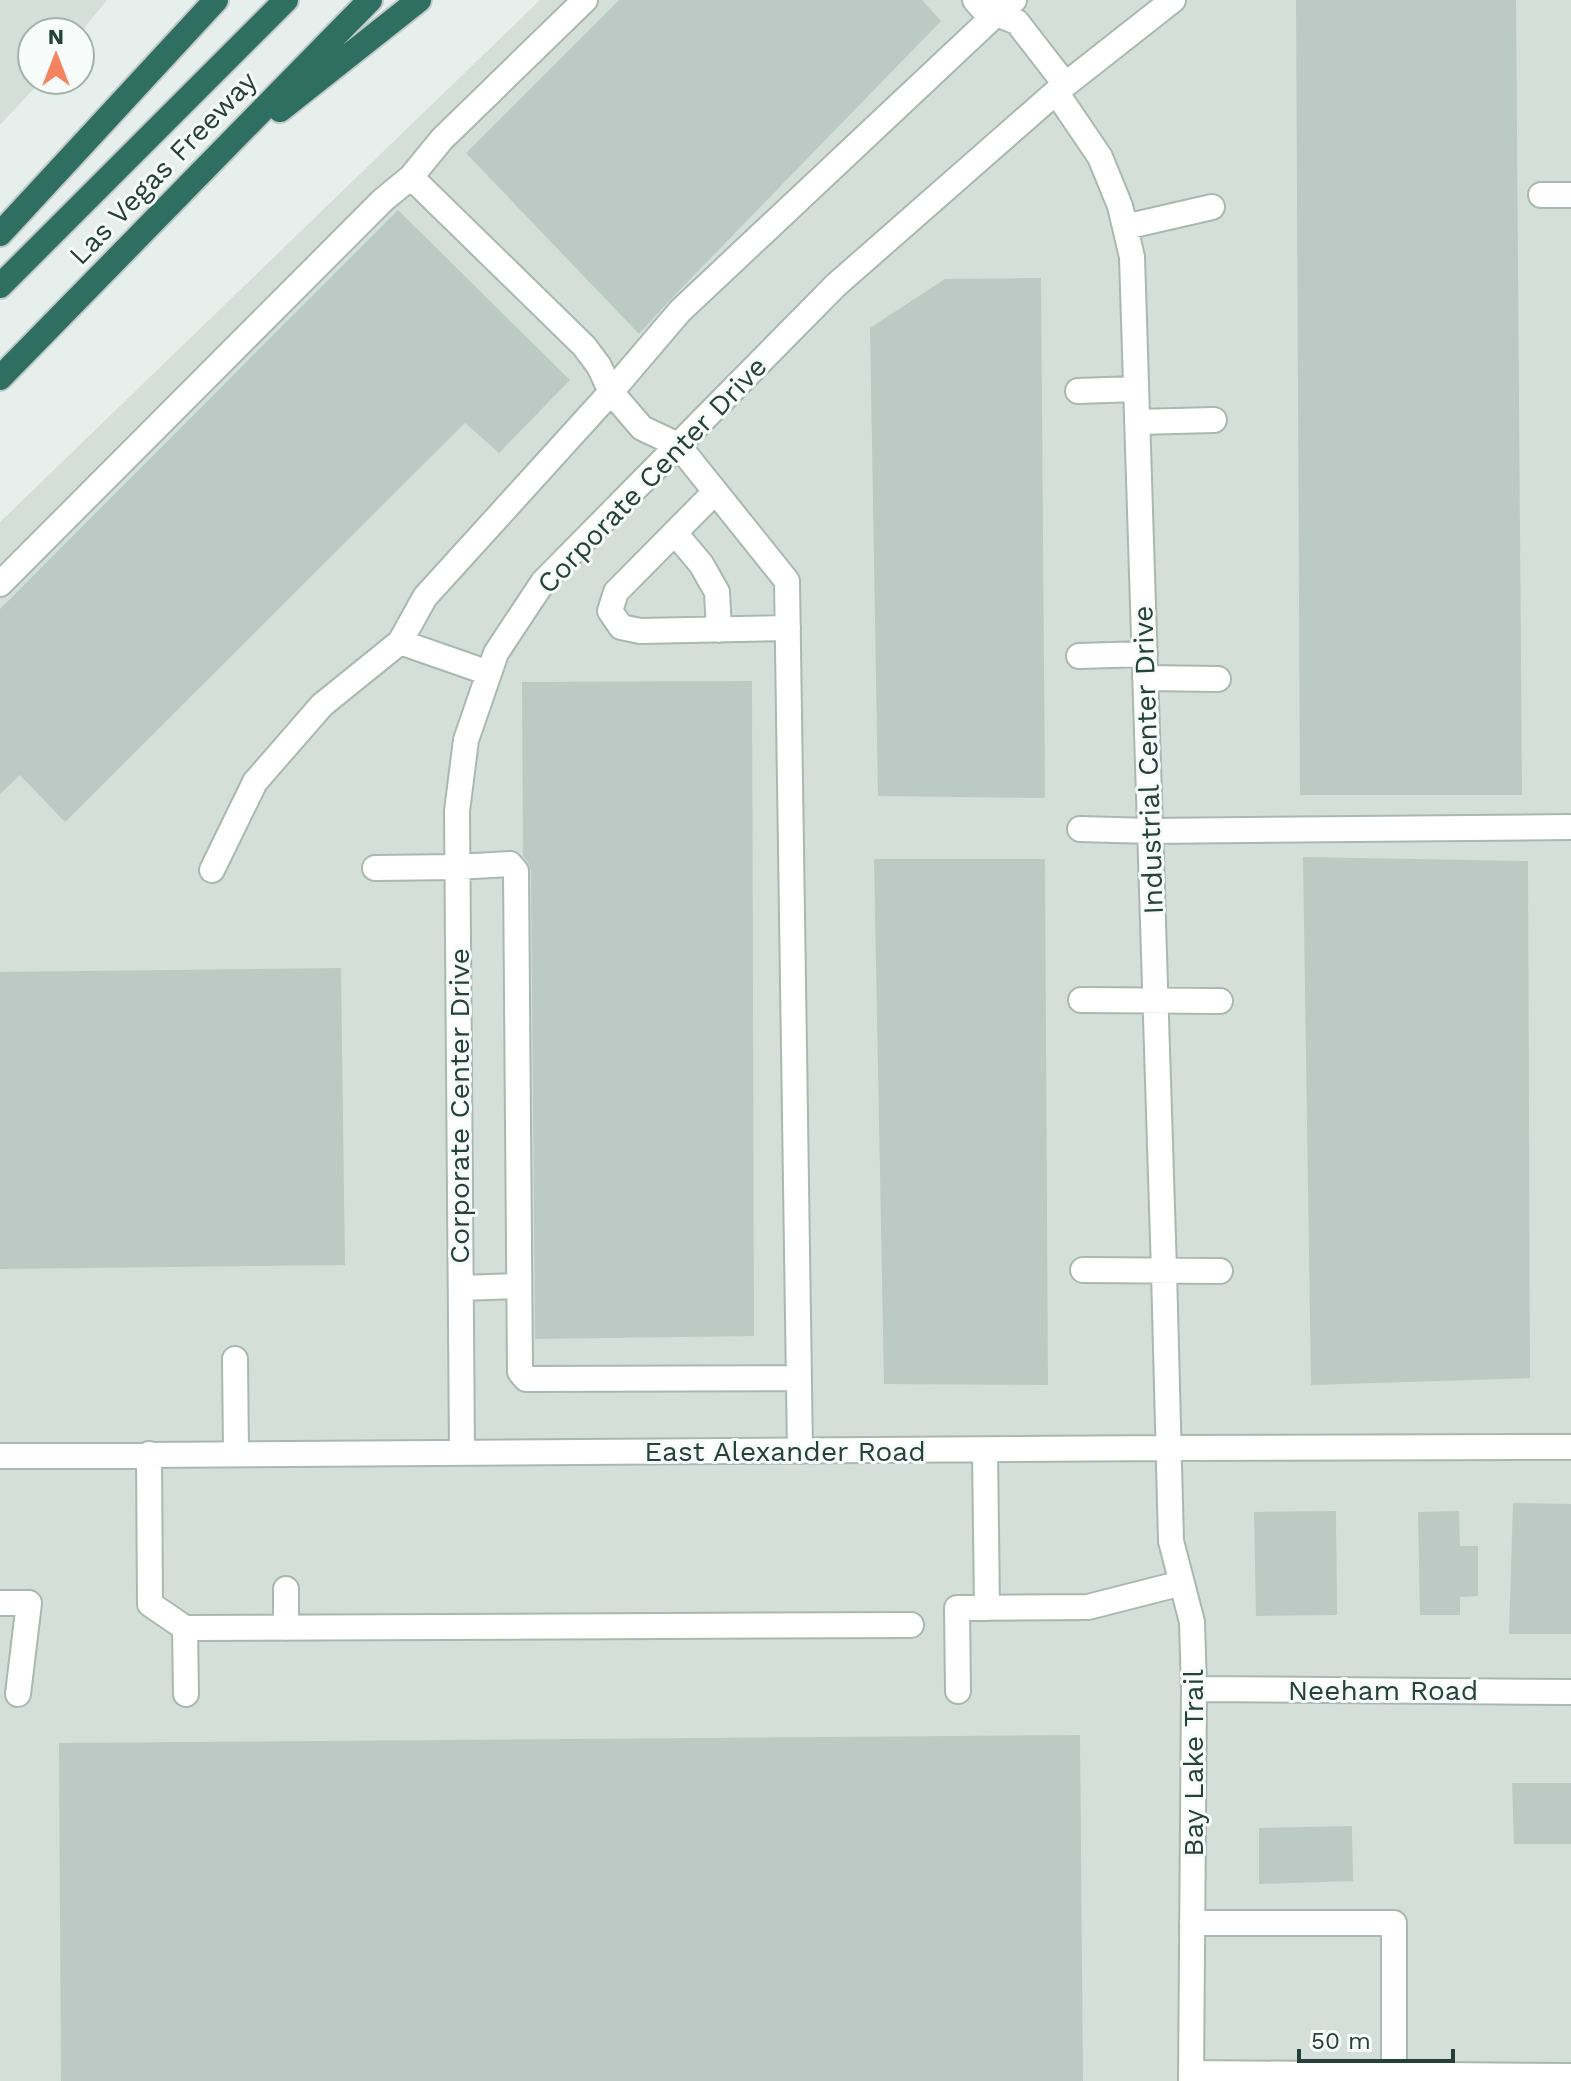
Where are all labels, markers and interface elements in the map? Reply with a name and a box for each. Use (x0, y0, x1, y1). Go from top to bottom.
north arrow (16, 16, 96, 96)
text: N (48, 24, 64, 49)
street label: Las Vegas Freeway (62, 64, 264, 271)
street label: Corporate Center Drive (530, 350, 774, 600)
street label: Industrial Center Drive (1126, 605, 1170, 915)
street label: Corporate Center Drive (443, 948, 476, 1264)
street label: East Alexander Road (644, 1435, 926, 1468)
street label: Bay Lake Trail (1177, 1669, 1210, 1857)
street label: Neeham Road (1288, 1674, 1478, 1707)
scale bar (1299, 2013, 1453, 2063)
text: 50 m (1311, 2027, 1371, 2055)

